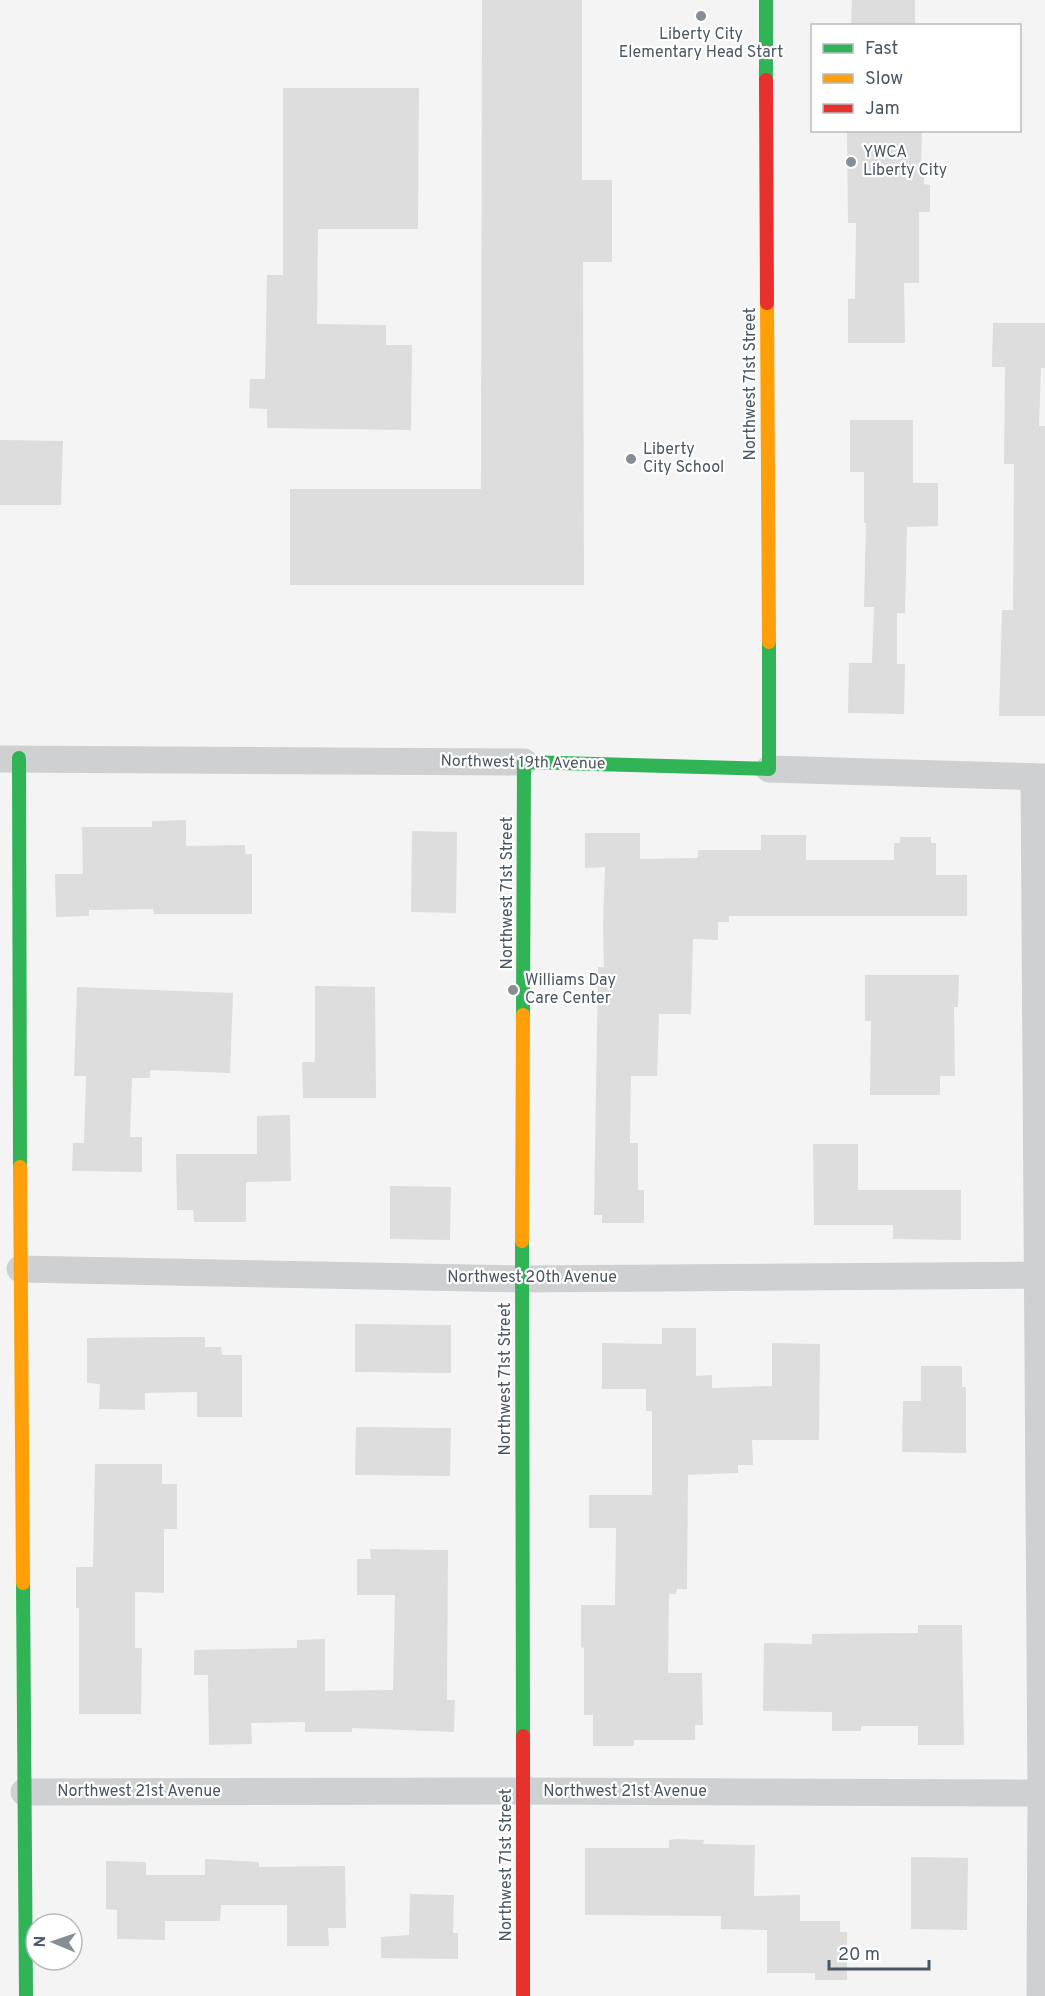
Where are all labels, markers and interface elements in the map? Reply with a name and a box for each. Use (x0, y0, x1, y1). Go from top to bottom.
marker: Liberty City Elementary Head Start (694, 9, 708, 23)
legend (811, 24, 1021, 132)
place label: Liberty City Elementary Head Start (619, 25, 783, 63)
text: Fast (865, 38, 898, 61)
text: Slow (865, 68, 903, 91)
text: Jam (865, 98, 900, 121)
place label: YWCA Liberty City (863, 143, 947, 181)
marker: YWCA Liberty City (844, 155, 858, 169)
street label: Northwest 71st Street (741, 308, 761, 460)
place label: Liberty City School (643, 440, 724, 478)
marker: Liberty City School (624, 452, 638, 466)
street label: Northwest 19th Avenue (440, 752, 606, 774)
street label: Northwest 71st Street (498, 817, 518, 969)
place label: Williams Day Care Center (525, 971, 616, 1009)
marker: Williams Day Care Center (506, 983, 520, 997)
street label: Northwest 20th Avenue (447, 1268, 617, 1288)
street label: Northwest 71st Street (496, 1303, 516, 1455)
street label: Northwest 21st Avenue (57, 1782, 221, 1802)
street label: Northwest 21st Avenue (543, 1782, 707, 1802)
street label: Northwest 71st Street (497, 1789, 517, 1941)
north arrow (24, 1912, 84, 1972)
scale bar (829, 1933, 930, 1971)
text: N (31, 1935, 51, 1948)
text: 20 m (838, 1944, 880, 1967)

